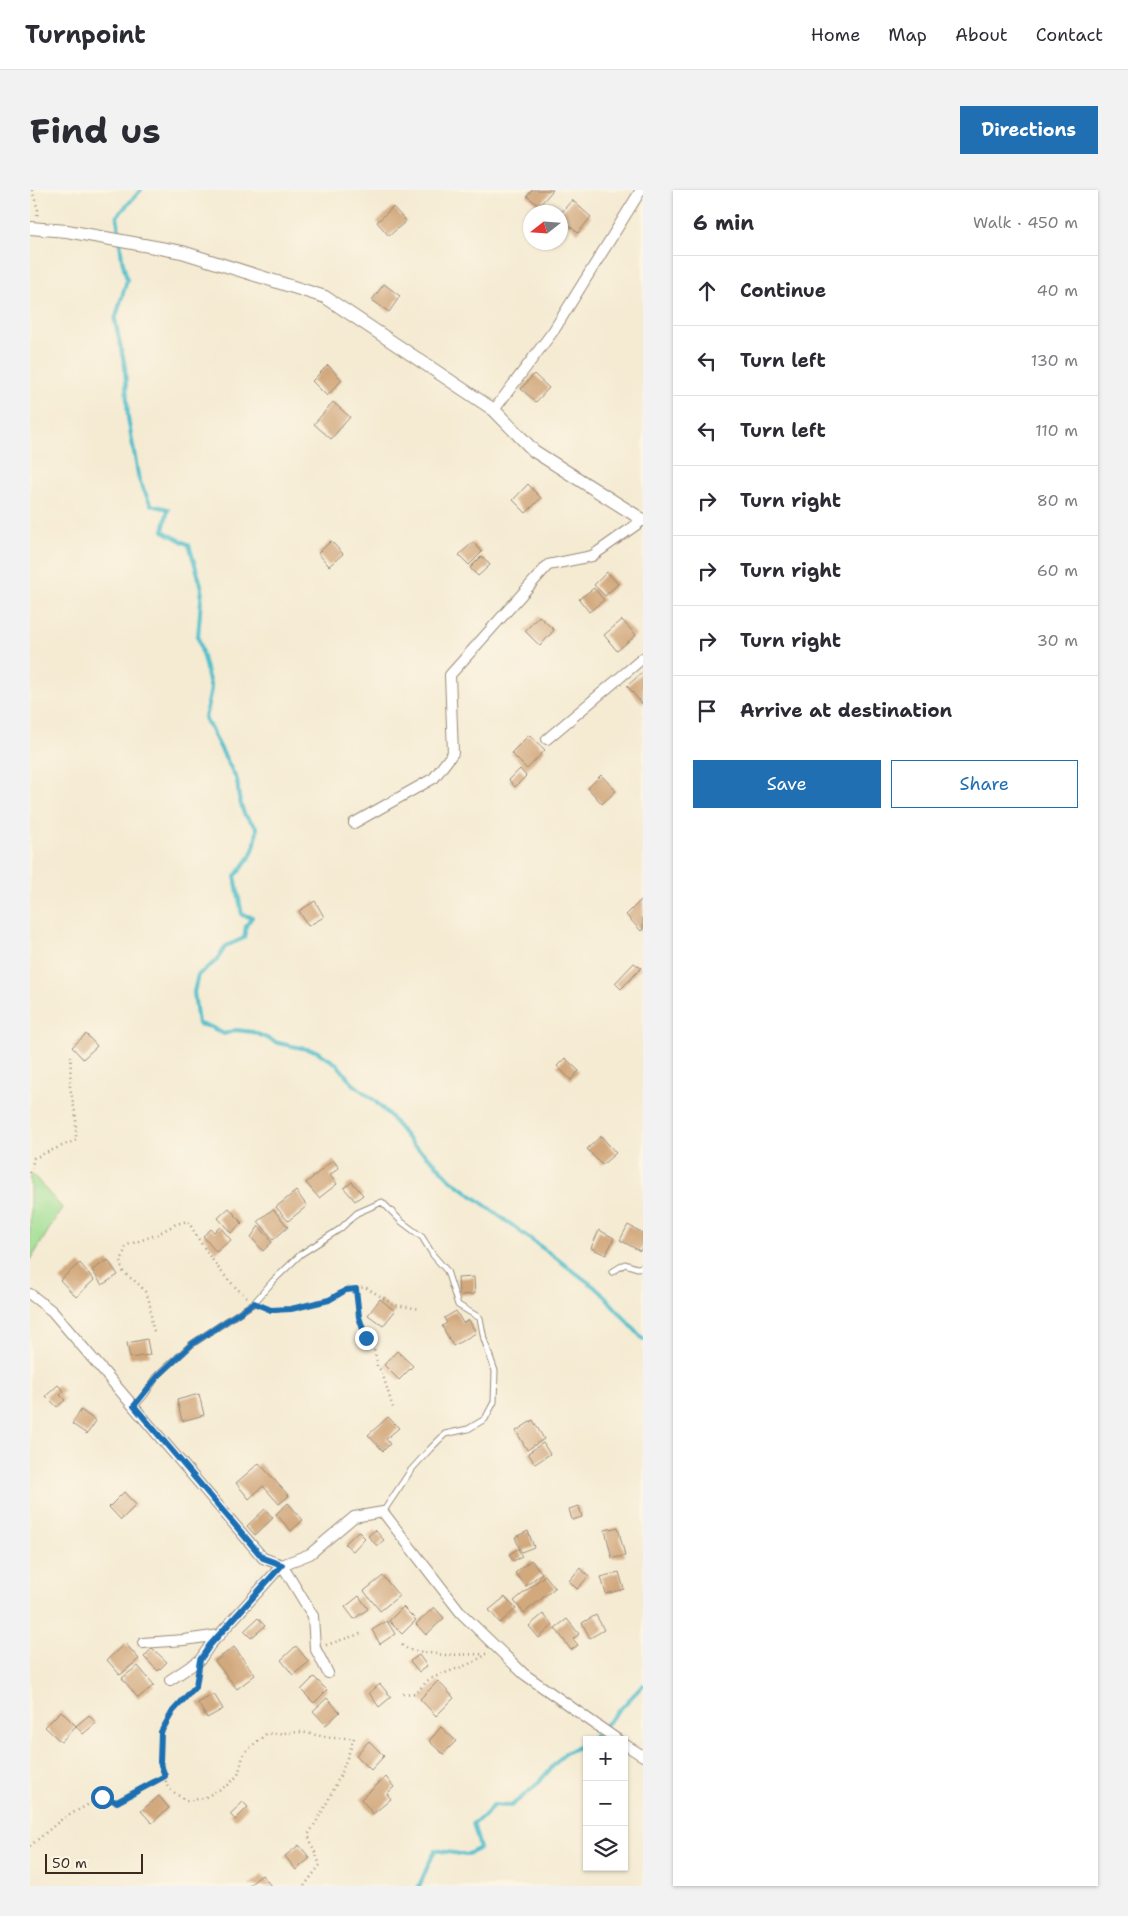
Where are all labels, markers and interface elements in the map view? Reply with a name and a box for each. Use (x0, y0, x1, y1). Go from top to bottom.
text: Turnpoint (25, 19, 146, 51)
text: Home (811, 23, 860, 47)
text: Map (888, 23, 927, 47)
text: About (955, 23, 1008, 47)
text: Contact (1036, 23, 1103, 47)
button: Directions (960, 106, 1098, 154)
text: Find us (30, 107, 161, 154)
north arrow (523, 205, 568, 250)
text: 6 min (693, 209, 754, 237)
text: Walk · 450 m (973, 212, 1078, 233)
icon: ahead (693, 277, 721, 305)
text: Continue (740, 278, 826, 303)
text: 40 m (1036, 280, 1078, 301)
icon: left (693, 347, 721, 375)
text: Turn left (740, 348, 826, 373)
text: 130 m (1031, 350, 1078, 371)
icon: left (693, 417, 721, 445)
text: Turn left (740, 418, 826, 443)
text: 110 m (1035, 420, 1078, 441)
icon: right (693, 487, 721, 515)
text: Turn right (740, 488, 841, 513)
text: 80 m (1037, 490, 1078, 511)
icon: right (693, 557, 721, 585)
text: Turn right (740, 558, 841, 583)
text: 60 m (1037, 560, 1078, 581)
icon: right (693, 627, 721, 655)
text: Turn right (740, 628, 841, 653)
text: 30 m (1037, 630, 1078, 651)
icon: arrive (693, 697, 721, 725)
text: Arrive at destination (740, 698, 952, 723)
button: Save (693, 760, 881, 808)
button: Share (891, 760, 1078, 808)
route end (355, 1327, 378, 1350)
map controls (583, 1736, 628, 1871)
button: + (583, 1736, 628, 1781)
button: − (583, 1781, 628, 1826)
route start (91, 1786, 114, 1809)
button: layers (583, 1826, 628, 1871)
scale bar (45, 1851, 142, 1874)
text: 50 m (52, 1854, 87, 1872)

